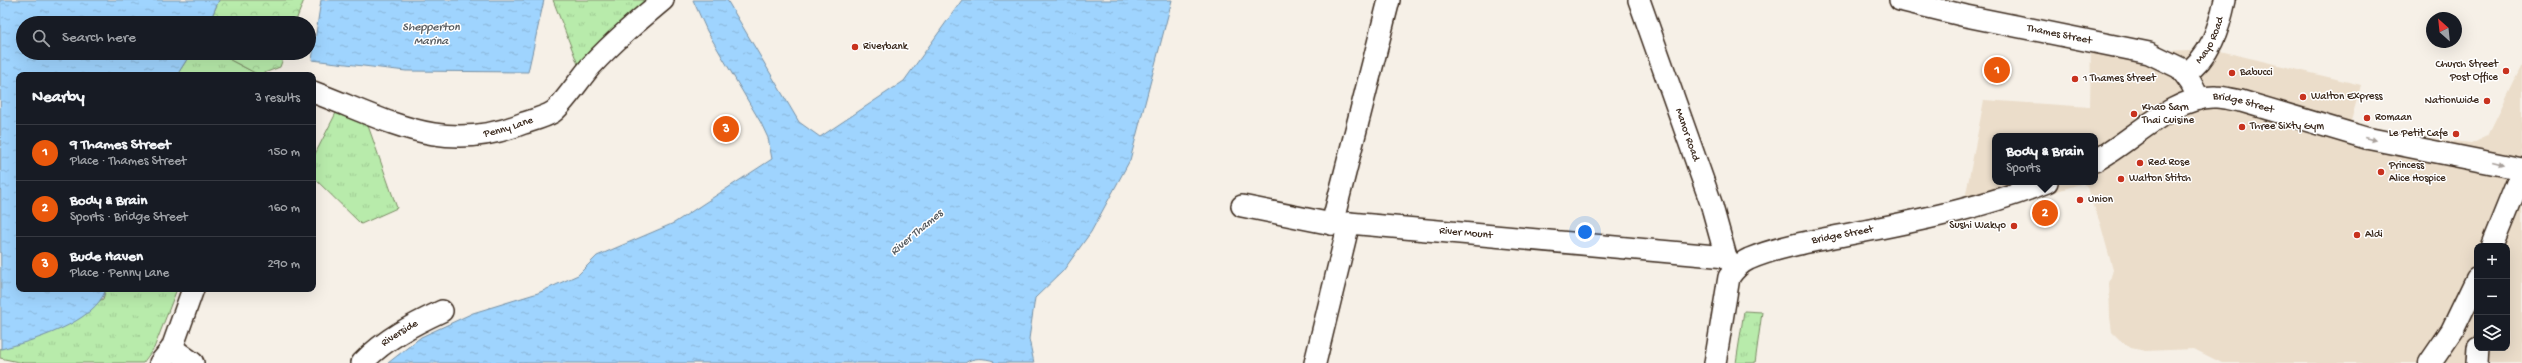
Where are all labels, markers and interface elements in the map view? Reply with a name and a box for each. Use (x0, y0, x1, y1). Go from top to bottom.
north arrow (2426, 12, 2462, 48)
street label: Mayo Road (2193, 14, 2227, 67)
search box (16, 16, 316, 60)
water label: Shepperton Marina (402, 21, 460, 49)
street label: Thames Street (2025, 22, 2094, 48)
icon: search (30, 27, 52, 49)
text: Search here (62, 29, 136, 47)
place label: Riverbank (863, 41, 909, 53)
marker: Riverbank (850, 42, 860, 52)
pin: 1 (1984, 55, 2010, 85)
place label: Church Street Post Office (2435, 59, 2500, 84)
marker: Church Street Post Office (2501, 66, 2511, 76)
place label: Babucci (2239, 67, 2273, 79)
marker: Babucci (2227, 68, 2237, 78)
place label: 1 Thames Street (2082, 73, 2157, 85)
marker: 1 Thames Street (2070, 74, 2080, 84)
text: Nearby (32, 88, 85, 108)
text: 3 results (255, 91, 300, 106)
street label: Bridge Street (2212, 91, 2277, 117)
place label: Walton Express (2311, 91, 2384, 103)
marker: Walton Express (2298, 92, 2308, 102)
place label: Nationwide (2425, 95, 2479, 107)
marker: Nationwide (2482, 96, 2492, 106)
place label: Khao Sarn Thai Cuisine (2141, 102, 2194, 127)
street label: Manor Road (1672, 107, 1702, 164)
marker: Khao Sarn Thai Cuisine (2129, 109, 2139, 119)
place label: Romaan (2375, 112, 2412, 124)
marker: Romaan (2362, 113, 2372, 123)
street label: Penny Lane (482, 114, 535, 140)
pin: 3 (713, 114, 739, 144)
place label: Three Sixty Gym (2249, 121, 2324, 133)
marker: Three Sixty Gym (2237, 122, 2247, 132)
place label: Le Petit Cafe (2389, 127, 2448, 140)
marker: Le Petit Cafe (2451, 129, 2461, 139)
popup (1992, 133, 2098, 185)
text: 9 Thames Street (70, 136, 171, 154)
one-way arrow (2364, 136, 2376, 142)
text: Body & Brain (2006, 143, 2084, 161)
text: 1 (42, 145, 48, 160)
text: 150 m (268, 145, 300, 160)
text: Place · Thames Street (70, 154, 186, 169)
place label: Red Rose (2148, 157, 2190, 169)
marker: Red Rose (2135, 158, 2145, 168)
place label: Princess Alice Hospice (2388, 160, 2446, 185)
text: Sports (2006, 161, 2040, 176)
one-way arrow (2491, 161, 2504, 167)
marker: Princess Alice Hospice (2376, 167, 2386, 177)
place label: Walton Stitch (2129, 173, 2191, 185)
marker: Walton Stitch (2116, 174, 2126, 184)
text: Body & Brain (70, 192, 147, 210)
place label: Union (2088, 194, 2114, 206)
marker: Union (2075, 195, 2085, 205)
pin: 2 (2032, 198, 2058, 228)
text: 2 (42, 201, 48, 216)
text: 160 m (268, 201, 300, 216)
water label: River Thames (888, 206, 947, 259)
text: Sports · Bridge Street (70, 210, 188, 225)
place label: Sushi Wakyo (1949, 220, 2006, 232)
marker: Sushi Wakyo (2009, 221, 2019, 231)
your location (1575, 222, 1595, 242)
street label: Bridge Street (1810, 223, 1876, 247)
street label: River Mount (1439, 225, 1494, 242)
place label: Aldi (2365, 229, 2383, 241)
marker: Aldi (2352, 230, 2362, 240)
map controls (2474, 243, 2510, 351)
button: + (2474, 243, 2510, 279)
text: Bude Haven (70, 248, 143, 266)
text: 3 (42, 257, 48, 272)
text: 290 m (267, 257, 300, 272)
text: Place · Penny Lane (70, 266, 169, 281)
button: − (2474, 279, 2510, 315)
button: layers (2474, 315, 2510, 351)
street label: Riverside (379, 318, 420, 350)

